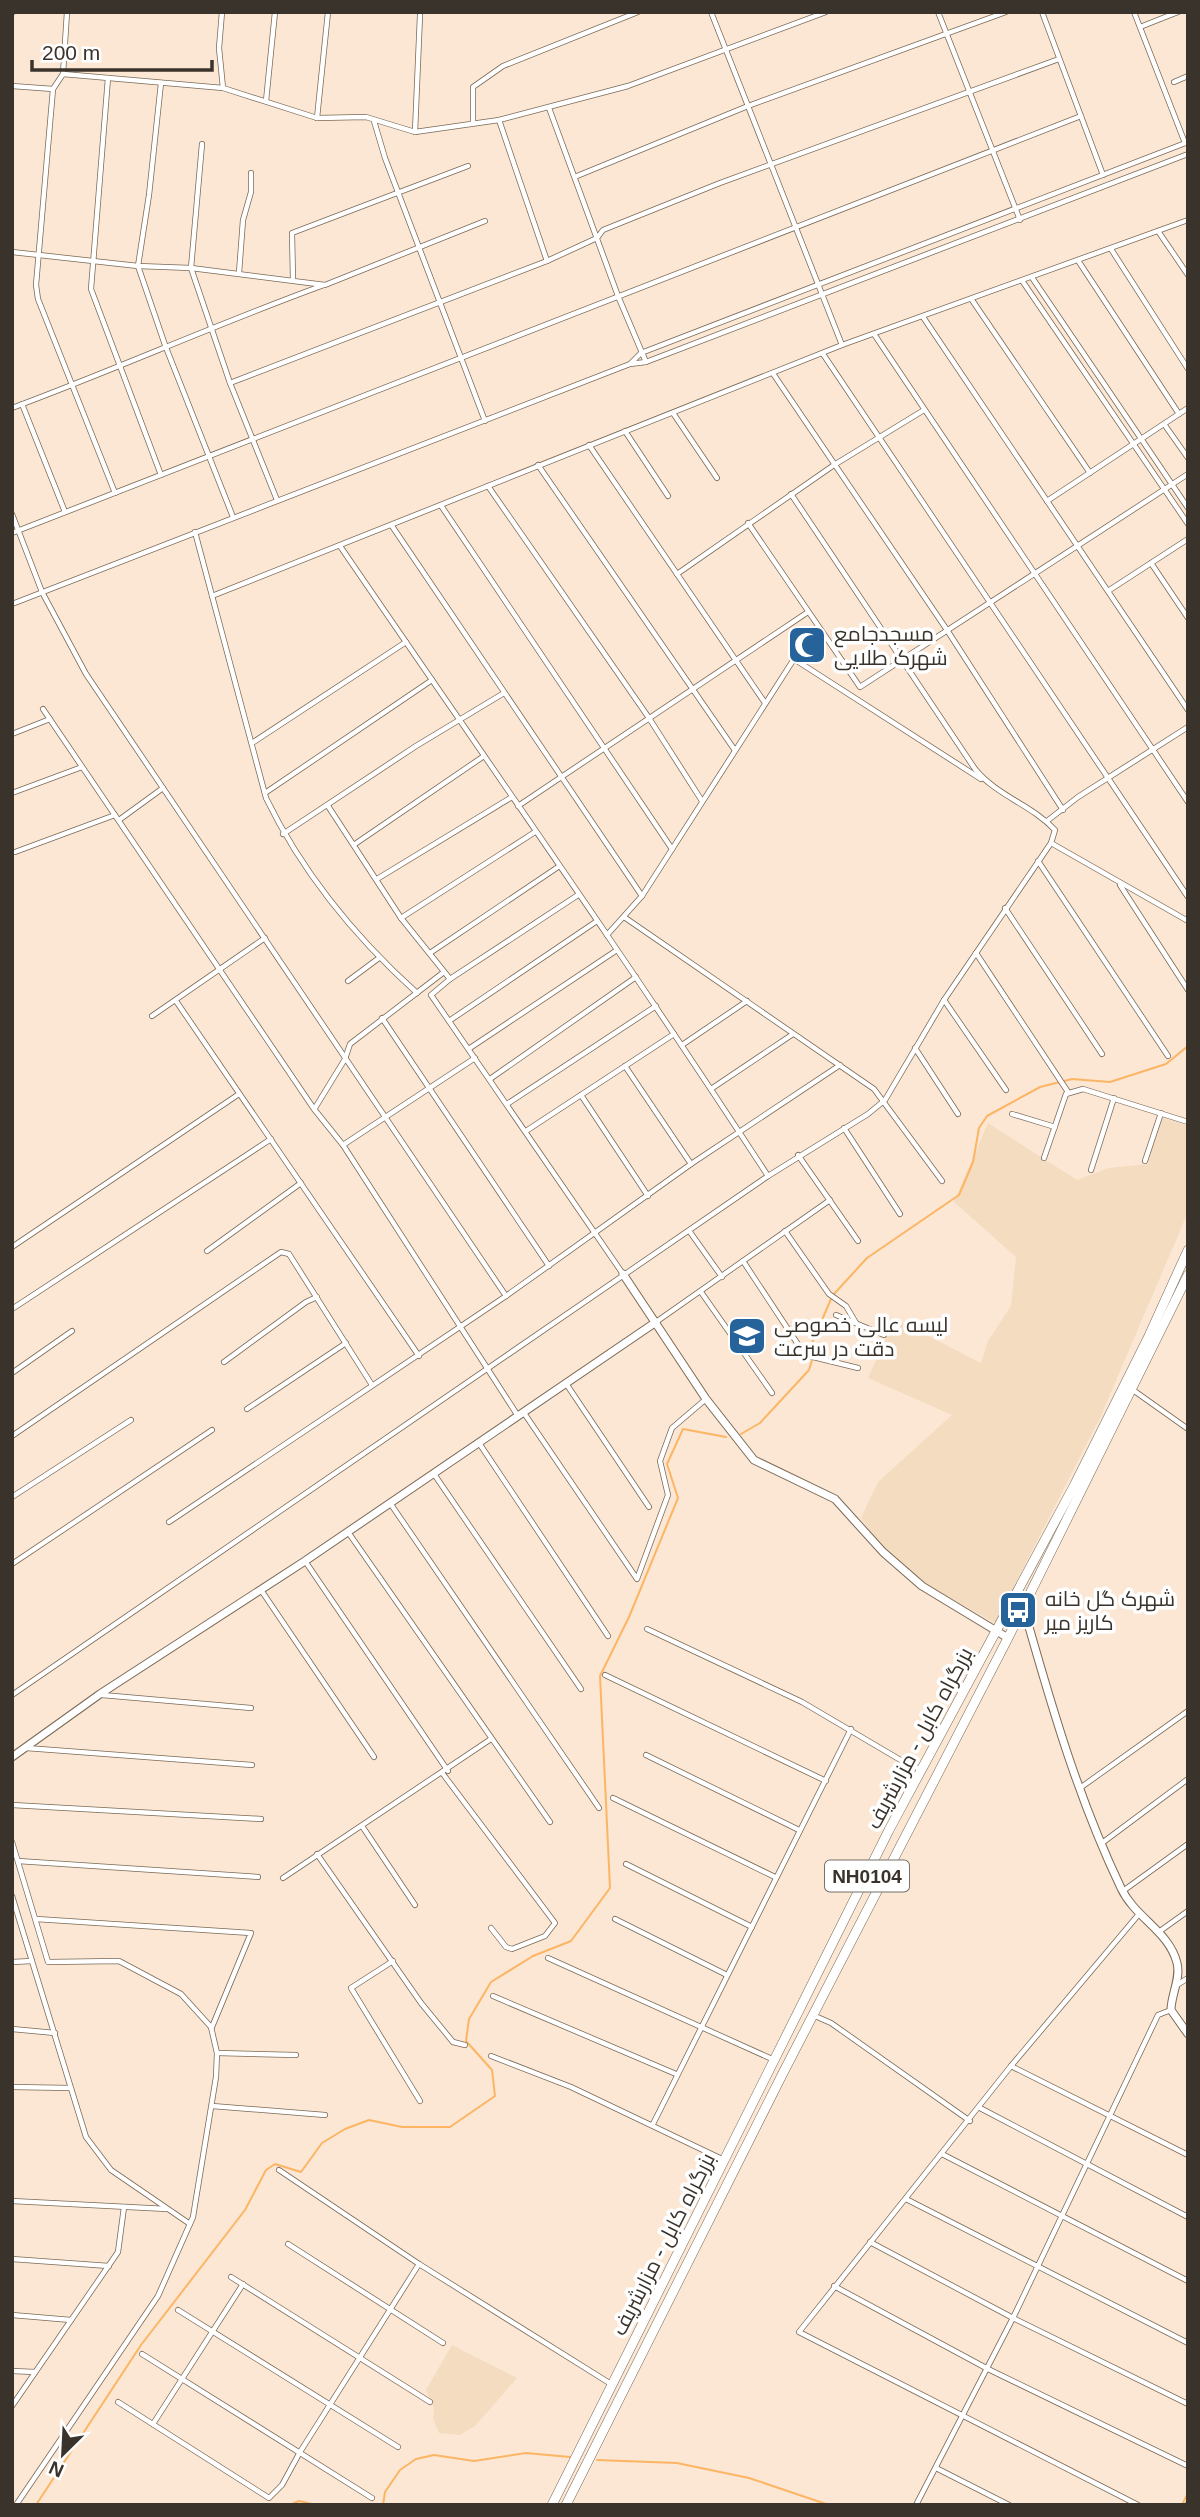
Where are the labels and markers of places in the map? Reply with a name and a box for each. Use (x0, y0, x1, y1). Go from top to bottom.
place label: مسجدجامع شهرک طلایی (834, 622, 948, 671)
mosque icon: مسجدجامع شهرک طلایی (786, 624, 828, 666)
place label: لیسه عالی خصوصی دقت در سرعت (774, 1313, 948, 1361)
school or university icon: لیسه عالی خصوصی دقت در سرعت (726, 1315, 768, 1357)
place label: شهرک گل خانه کاریز میر (1044, 1587, 1175, 1635)
bus stop icon: شهرک گل خانه کاریز میر (997, 1589, 1039, 1631)

